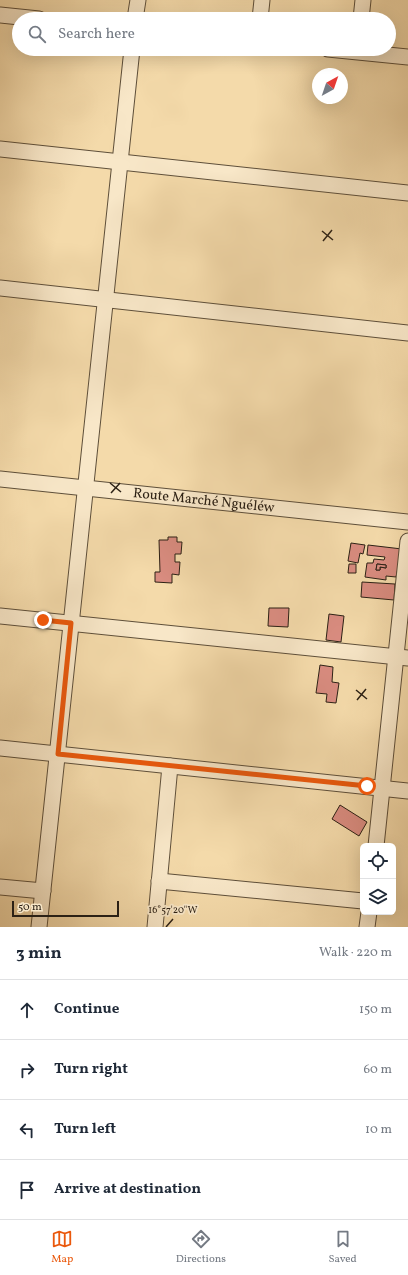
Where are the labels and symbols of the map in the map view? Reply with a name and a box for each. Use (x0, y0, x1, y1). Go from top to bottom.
north arrow (312, 68, 348, 104)
street label: Route Marché Nguéléw (132, 484, 276, 517)
route end (34, 611, 52, 629)
route start (358, 777, 376, 795)
scale bar (12, 899, 119, 918)
text: 16°57'20"W (148, 903, 198, 917)

